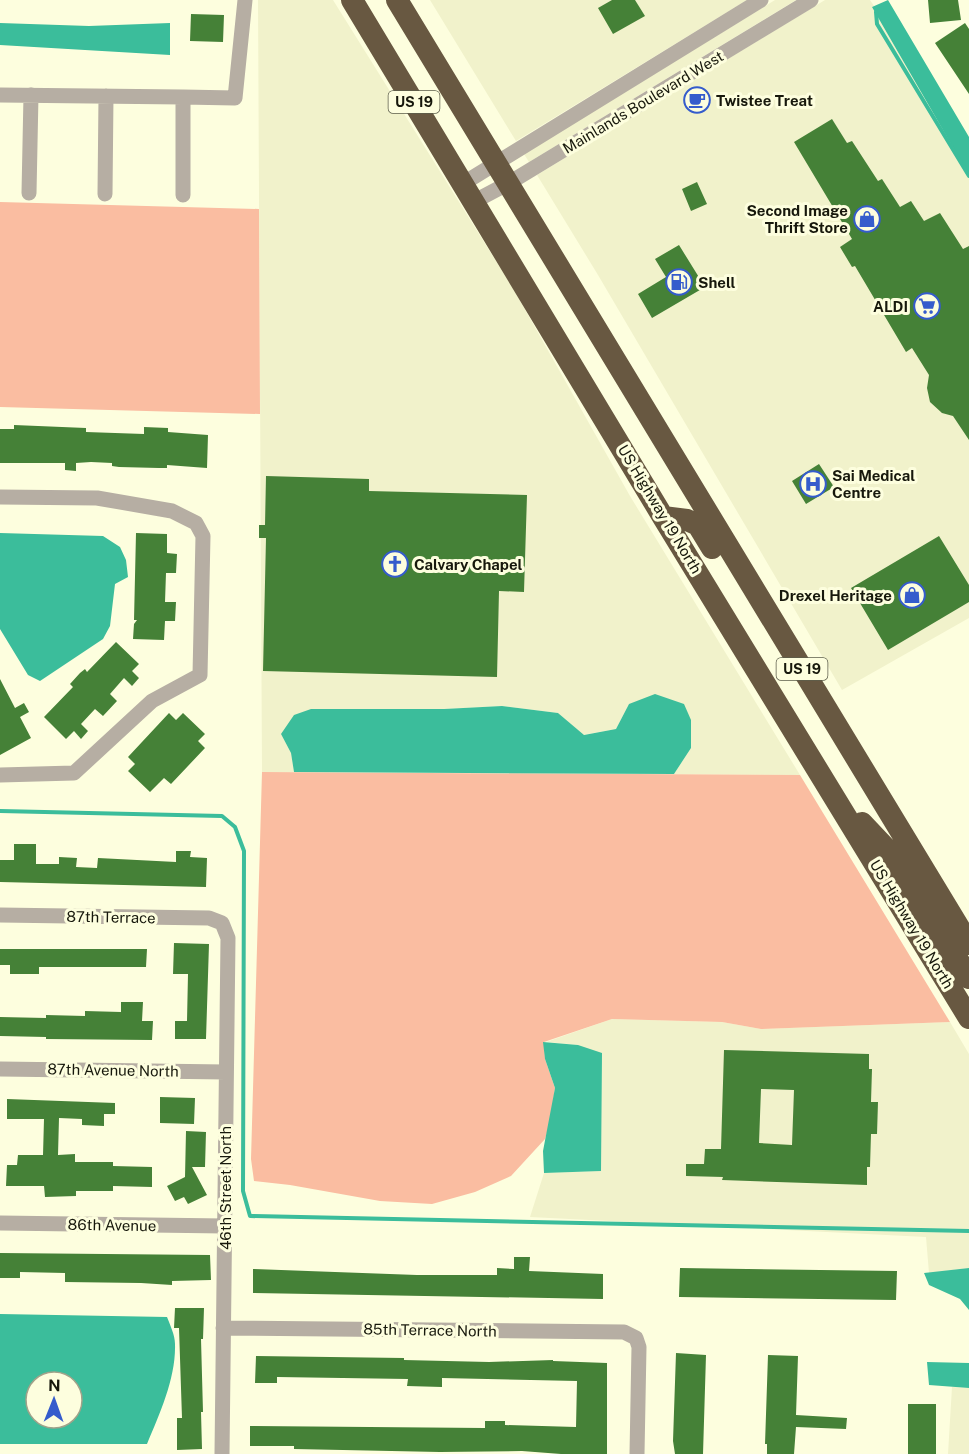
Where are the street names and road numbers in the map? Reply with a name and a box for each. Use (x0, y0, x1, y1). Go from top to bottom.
street label: Mainlands Boulevard West (560, 47, 727, 157)
road number: US 19 (388, 91, 440, 113)
street label: US Highway 19 North (615, 442, 705, 576)
road number: US 19 (776, 658, 828, 680)
street label: US Highway 19 North (867, 857, 957, 991)
street label: 87th Terrace (66, 908, 156, 926)
street label: 87th Avenue North (47, 1060, 179, 1080)
street label: 46th Street North (217, 1126, 234, 1250)
street label: 86th Avenue (68, 1216, 156, 1234)
street label: 85th Terrace North (363, 1320, 497, 1340)

